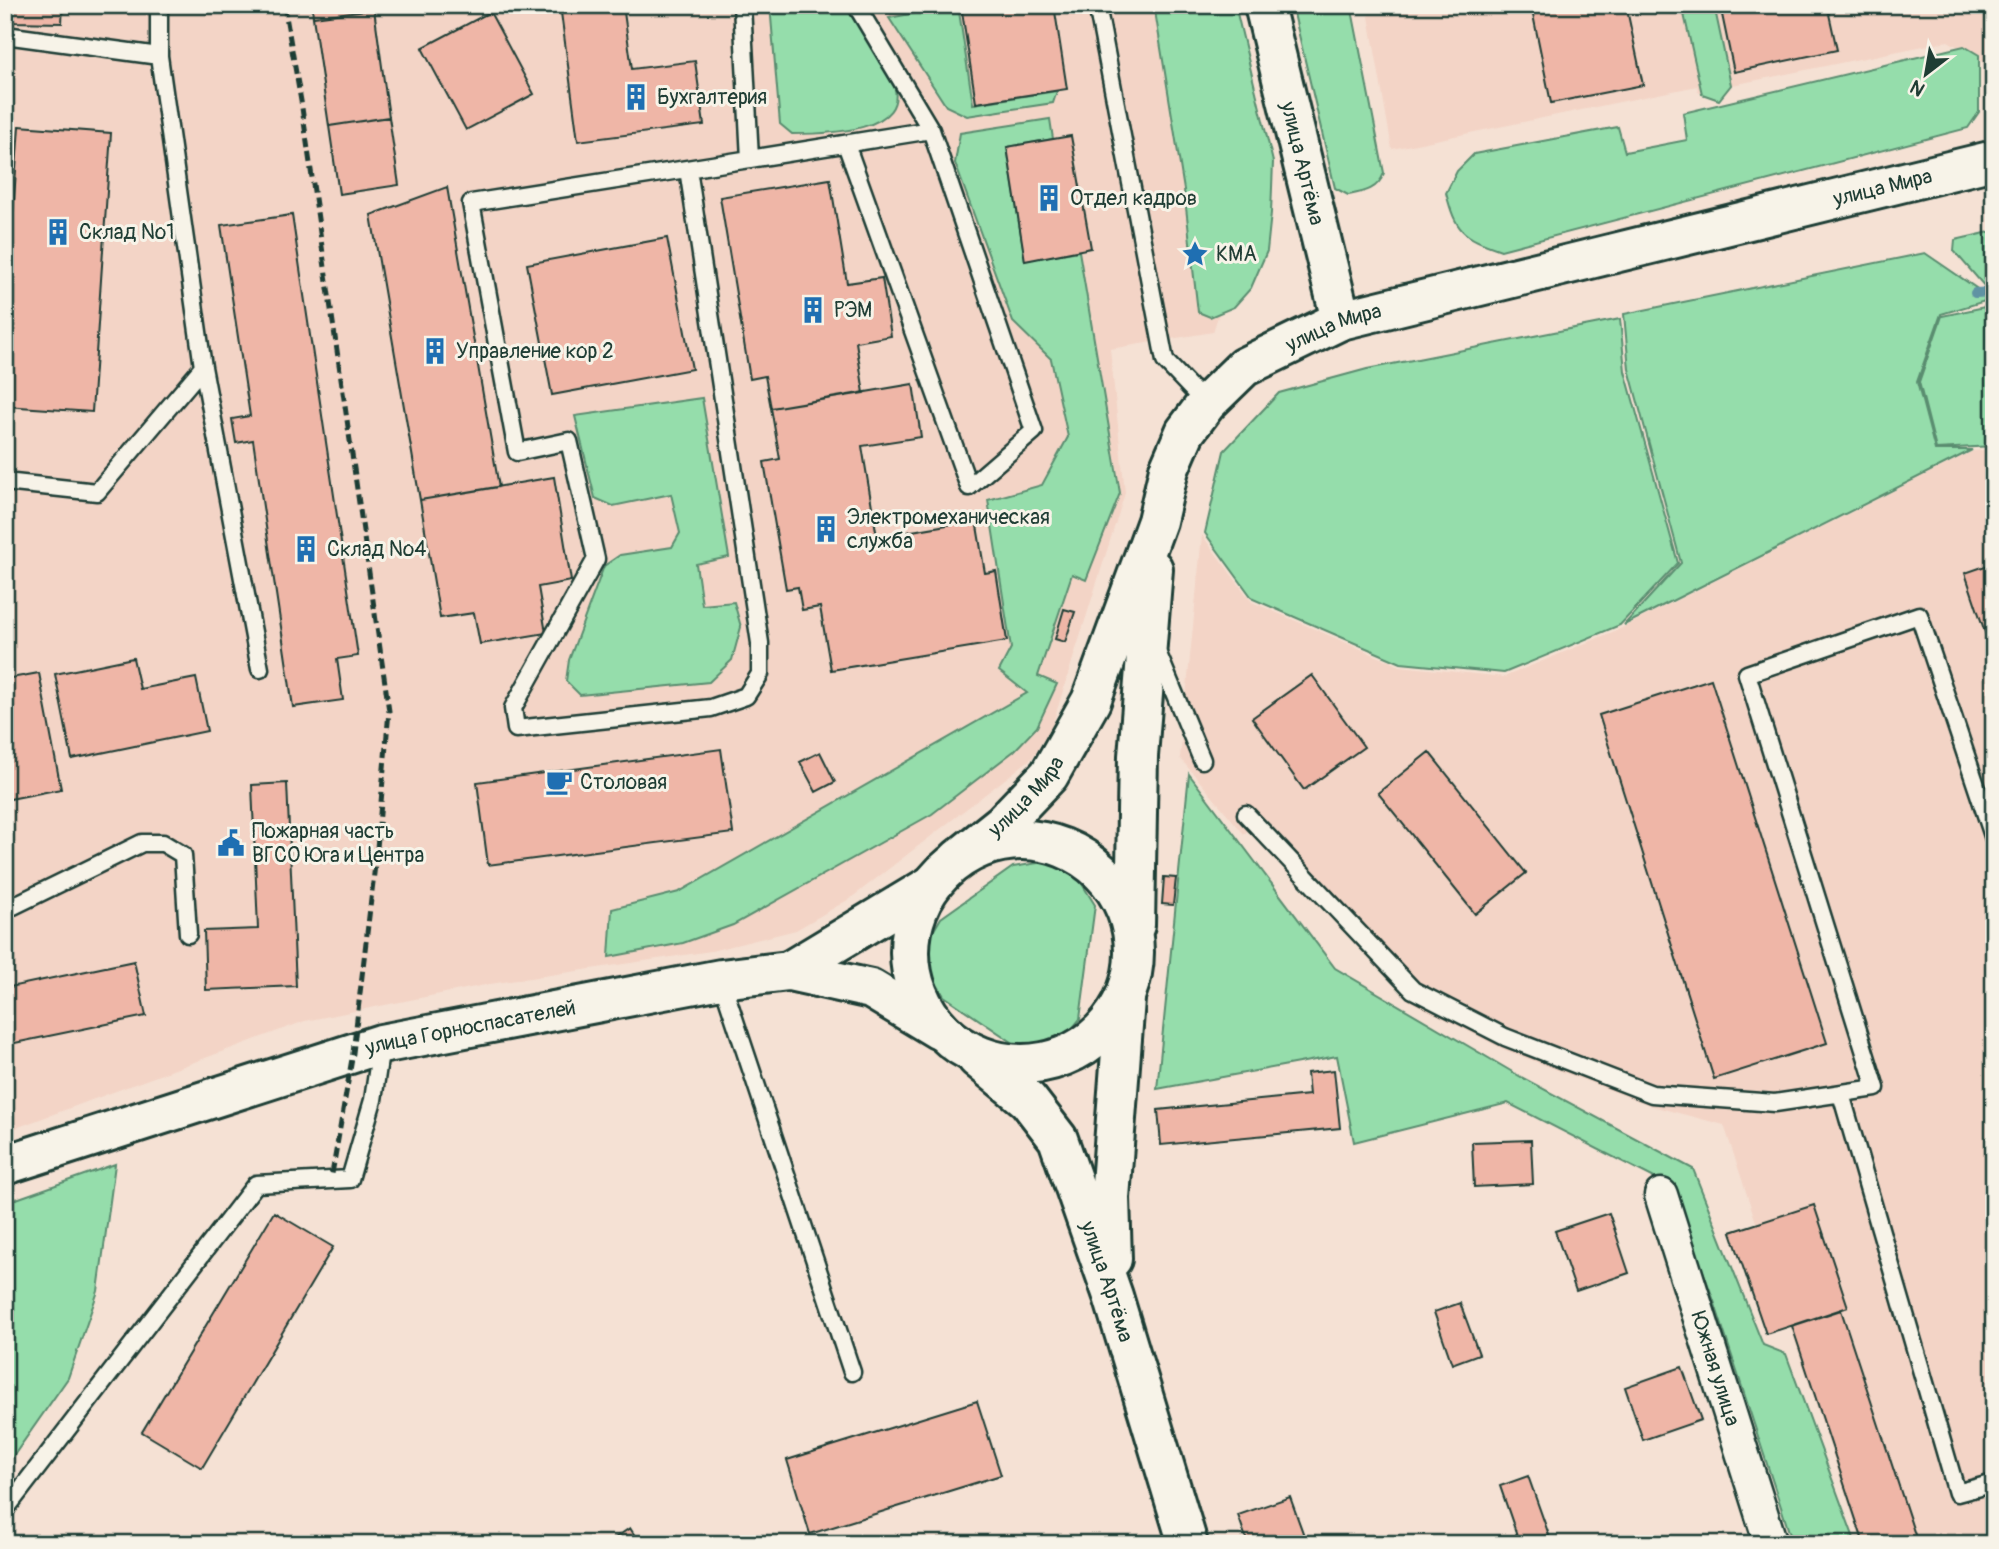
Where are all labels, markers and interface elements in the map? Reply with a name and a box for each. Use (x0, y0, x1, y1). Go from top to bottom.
north arrow (1890, 38, 1960, 108)
text: N (1906, 74, 1929, 101)
building icon: Бухгалтерия (621, 82, 651, 112)
place label: Бухгалтерия (657, 84, 767, 111)
street label: улица Артёма (1274, 98, 1331, 228)
street label: улица Мира (1829, 162, 1935, 213)
building icon: Отдел кадров (1034, 183, 1064, 213)
place label: Отдел кадров (1070, 185, 1197, 212)
building icon: Склад №1 (43, 217, 73, 247)
place label: Склад №1 (79, 219, 174, 246)
place icon: КМА (1180, 239, 1210, 269)
place label: КМА (1216, 241, 1257, 268)
building icon: РЭМ (798, 295, 828, 325)
place label: РЭМ (834, 297, 872, 324)
street label: улица Мира (1280, 297, 1384, 359)
building icon: Управление кор 2 (420, 336, 450, 366)
place label: Управление кор 2 (456, 338, 614, 365)
place label: Электромеханическая служба (847, 504, 1050, 555)
building icon: Электромеханическая служба (811, 514, 841, 544)
building icon: Склад №4 (291, 534, 321, 564)
place label: Склад №4 (327, 536, 426, 563)
street label: улица Мира (982, 751, 1070, 844)
cafe icon: Столовая (544, 767, 574, 797)
place label: Столовая (580, 769, 667, 796)
place label: Пожарная часть ВГСО Юга и Центра (252, 818, 424, 869)
public building icon: Пожарная часть ВГСО Юга и Центра (216, 828, 246, 858)
street label: улица Горноспасателей (361, 994, 578, 1062)
street label: улица Артёма (1074, 1216, 1140, 1345)
street label: Южная улица (1685, 1308, 1746, 1429)

